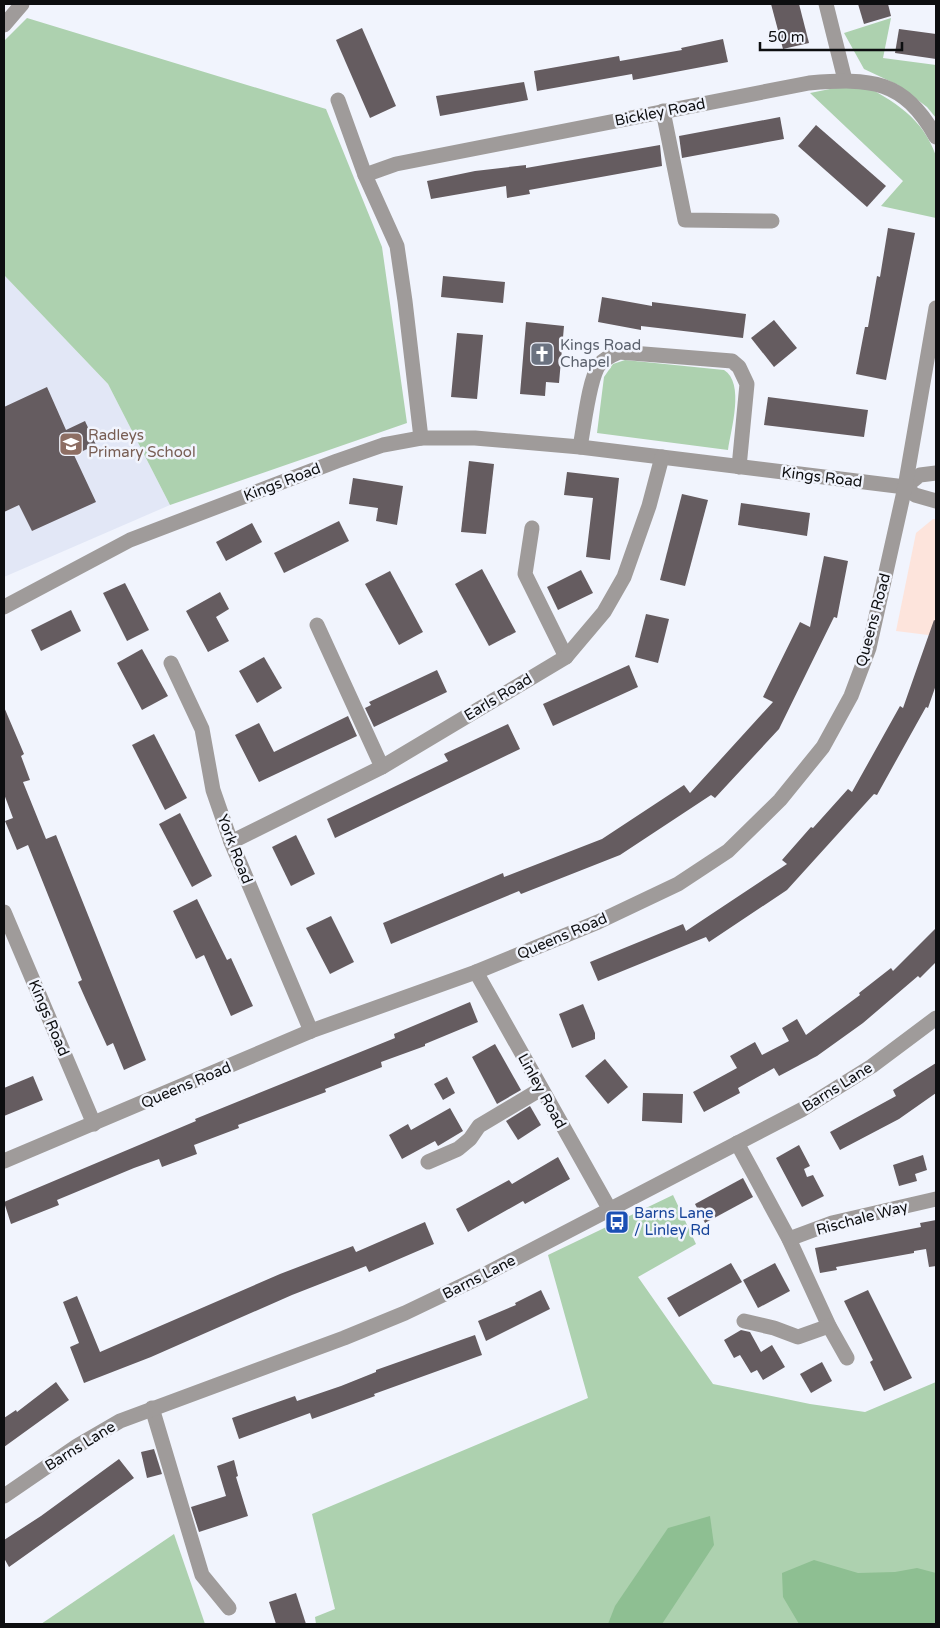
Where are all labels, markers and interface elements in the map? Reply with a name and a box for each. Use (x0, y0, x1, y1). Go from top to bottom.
scale bar (760, 20, 902, 52)
text: 50 m (768, 28, 805, 46)
street label: Bickley Road (613, 94, 707, 130)
place label: Kings Road Chapel (560, 336, 641, 371)
church icon: Kings Road Chapel (529, 341, 555, 367)
place label: Radleys Primary School (88, 426, 196, 461)
school or university icon: Radleys Primary School (58, 431, 84, 457)
street label: Kings Road (241, 459, 323, 505)
street label: Kings Road (781, 463, 863, 491)
street label: Queens Road (852, 571, 894, 669)
street label: Earls Road (461, 670, 535, 724)
street label: York Road (213, 812, 257, 886)
street label: Queens Road (514, 909, 610, 963)
street label: Kings Road (25, 977, 73, 1059)
street label: Linley Road (514, 1050, 570, 1132)
street label: Queens Road (138, 1058, 234, 1112)
street label: Barns Lane (799, 1058, 875, 1116)
street label: Rischale Way (814, 1197, 910, 1239)
place label: Barns Lane / Linley Rd (634, 1204, 714, 1239)
bus stop icon: Barns Lane / Linley Rd (604, 1209, 630, 1235)
street label: Barns Lane (439, 1251, 519, 1303)
street label: Barns Lane (42, 1417, 118, 1475)

